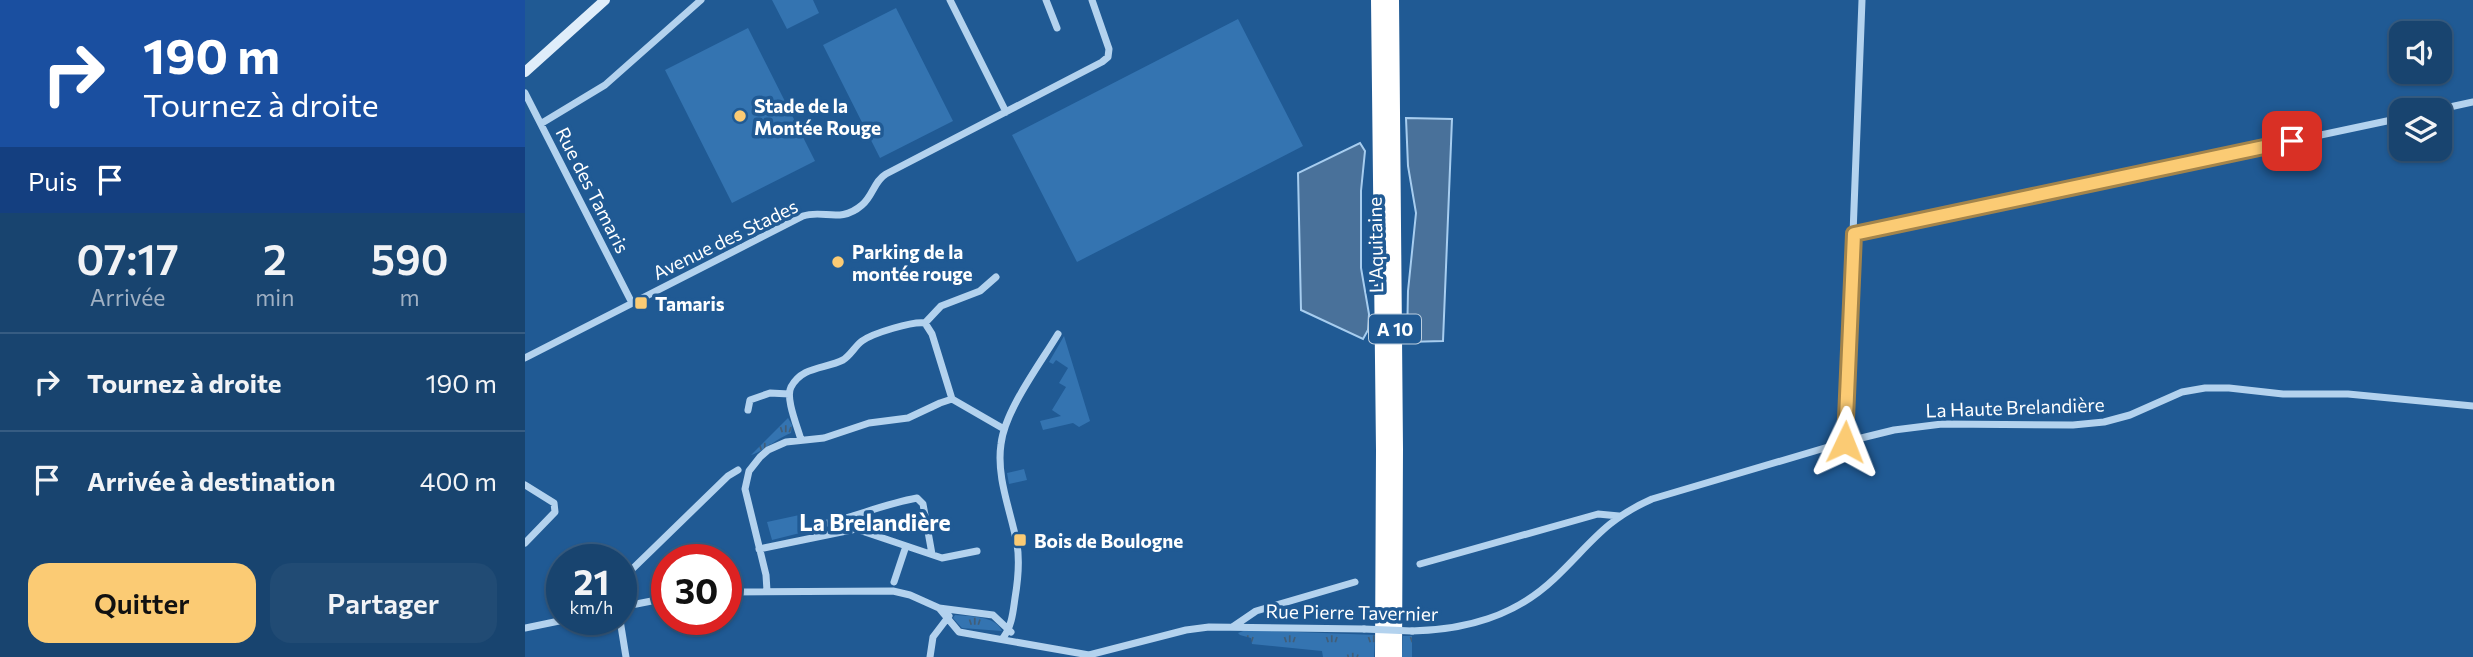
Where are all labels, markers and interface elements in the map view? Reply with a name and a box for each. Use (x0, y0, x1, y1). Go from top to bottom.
map controls (2389, 21, 2452, 161)
button: sound (2389, 21, 2452, 84)
text: 190 m (143, 24, 280, 84)
icon: right (28, 28, 119, 119)
text: Tournez à droite (143, 84, 379, 124)
place label: Stade de la Montée Rouge (754, 94, 881, 139)
button: layers (2389, 98, 2452, 161)
marker: Stade de la Montée Rouge (732, 108, 748, 124)
pin (2262, 111, 2322, 171)
icon: arrive (2273, 122, 2311, 160)
street label: Rue des Tamaris (551, 123, 635, 257)
icon: arrive (91, 161, 129, 199)
text: Puis (28, 165, 77, 196)
street label: Avenue des Stades (649, 194, 801, 284)
street label: L'Aquitaine (1363, 197, 1387, 293)
text: 07:17 (76, 232, 179, 284)
text: 2 (263, 232, 287, 284)
text: 590 (371, 232, 449, 284)
place label: Parking de la montée rouge (852, 240, 973, 285)
marker: Parking de la montée rouge (830, 254, 846, 270)
text: Arrivée (90, 283, 165, 311)
text: min (255, 283, 294, 311)
text: m (400, 283, 420, 311)
place label: Tamaris (655, 292, 725, 315)
marker: Tamaris (633, 295, 649, 311)
road number: A 10 (1369, 314, 1421, 344)
icon: right (28, 363, 66, 401)
text: Tournez à droite (87, 367, 282, 398)
text: 190 m (425, 367, 497, 398)
street label: La Haute Brelandière (1925, 392, 2105, 422)
position arrow (1808, 405, 1882, 479)
icon: arrive (28, 461, 66, 499)
text: Arrivée à destination (87, 465, 335, 496)
text: 400 m (420, 465, 497, 496)
district label: La Brelandière (799, 508, 951, 536)
place label: Bois de Boulogne (1034, 529, 1183, 552)
marker: Bois de Boulogne (1012, 532, 1028, 548)
speed limit sign: 30 (651, 544, 742, 635)
text: 21 (574, 559, 609, 602)
button: Quitter (28, 563, 256, 643)
button: Partager (270, 563, 497, 643)
text: km/h (570, 596, 613, 618)
street label: Rue Pierre Tavernier (1265, 599, 1439, 625)

